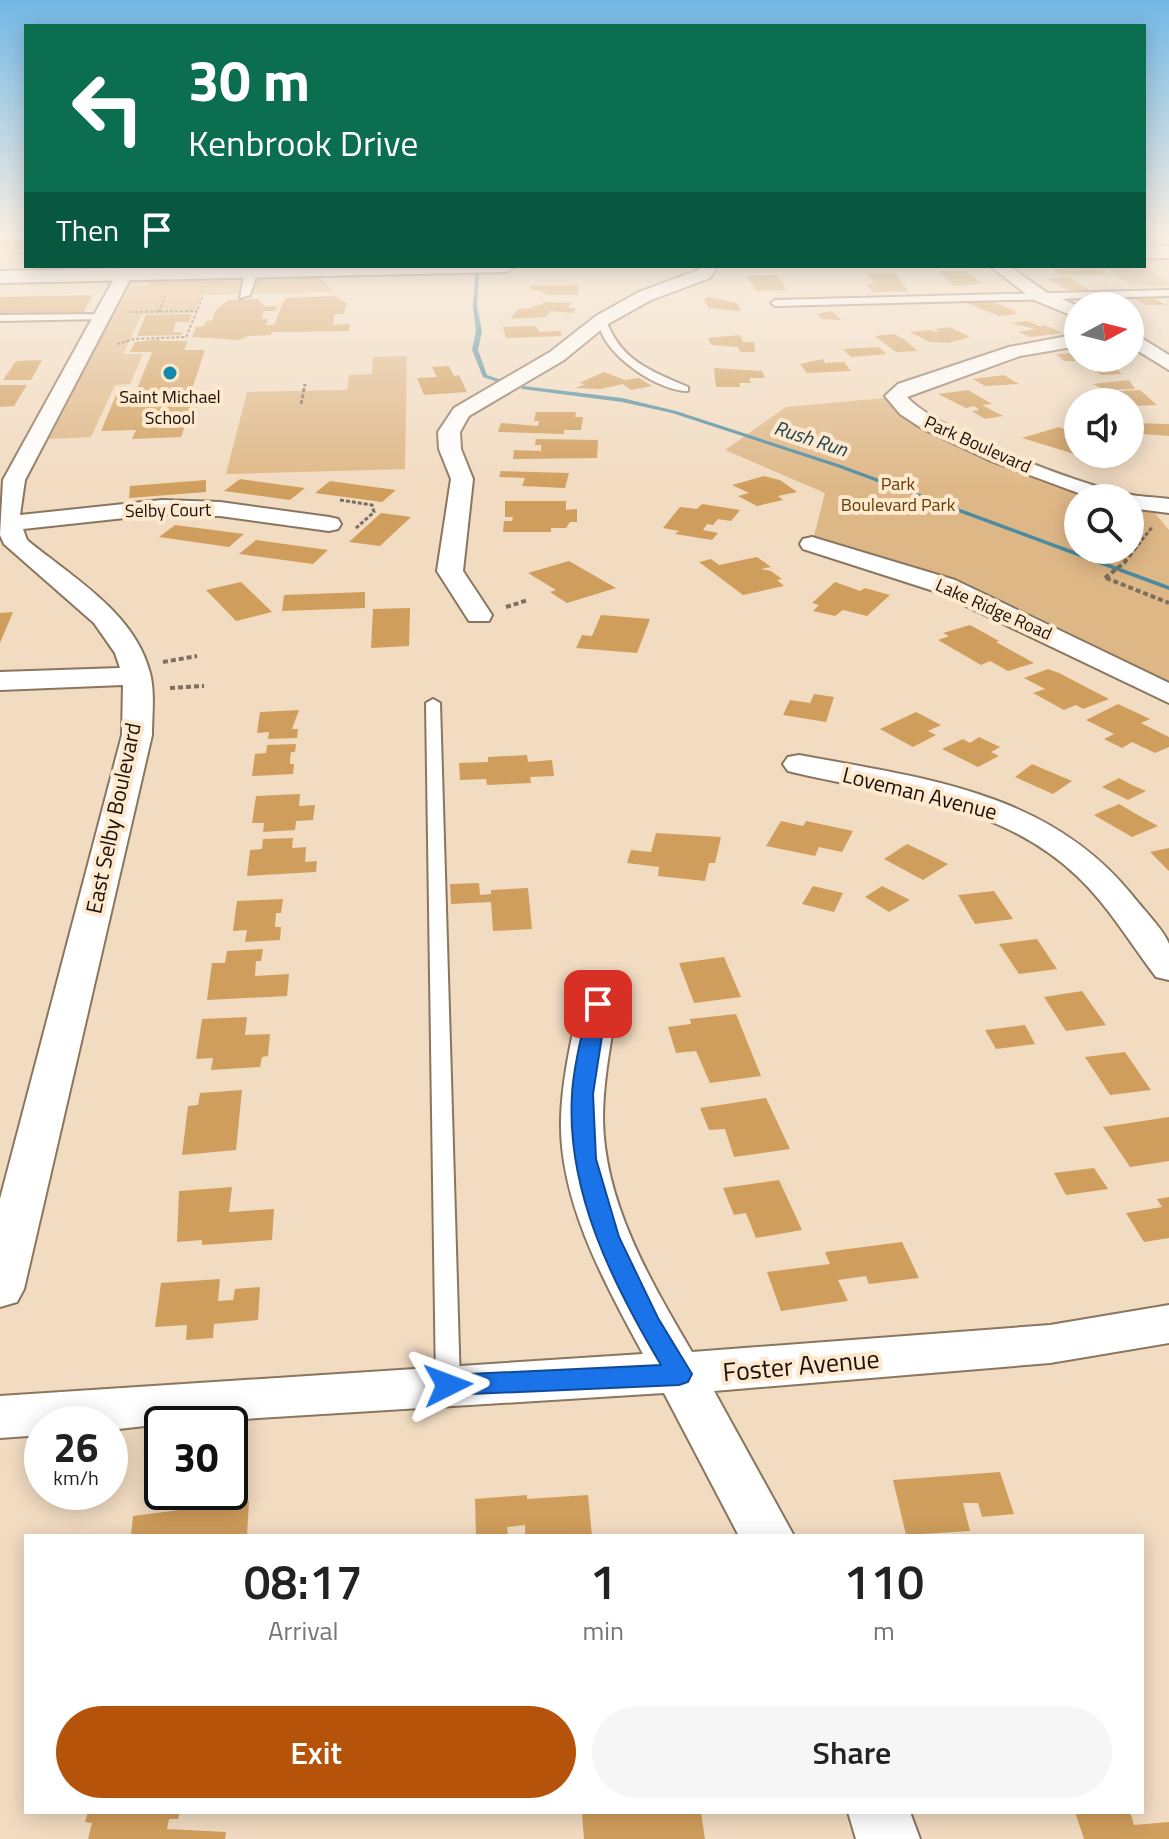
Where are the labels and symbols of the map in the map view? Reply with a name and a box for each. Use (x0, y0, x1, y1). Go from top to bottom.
north arrow (1064, 292, 1144, 372)
marker: Saint Michael School (161, 364, 179, 382)
place label: Saint Michael School (119, 383, 221, 431)
street label: Park Boulevard (920, 408, 1036, 480)
water label: Rush Run (770, 412, 853, 465)
park label: Park Boulevard Park (841, 470, 956, 518)
street label: Selby Court (125, 496, 212, 524)
street label: Lake Ridge Road (931, 571, 1057, 647)
street label: East Selby Boulevard (76, 719, 150, 917)
street label: Loveman Avenue (839, 757, 1001, 829)
pin (564, 970, 632, 1038)
street label: Foster Avenue (721, 1339, 881, 1391)
position arrow (406, 1343, 490, 1427)
speed limit sign: 30 (144, 1406, 248, 1510)

